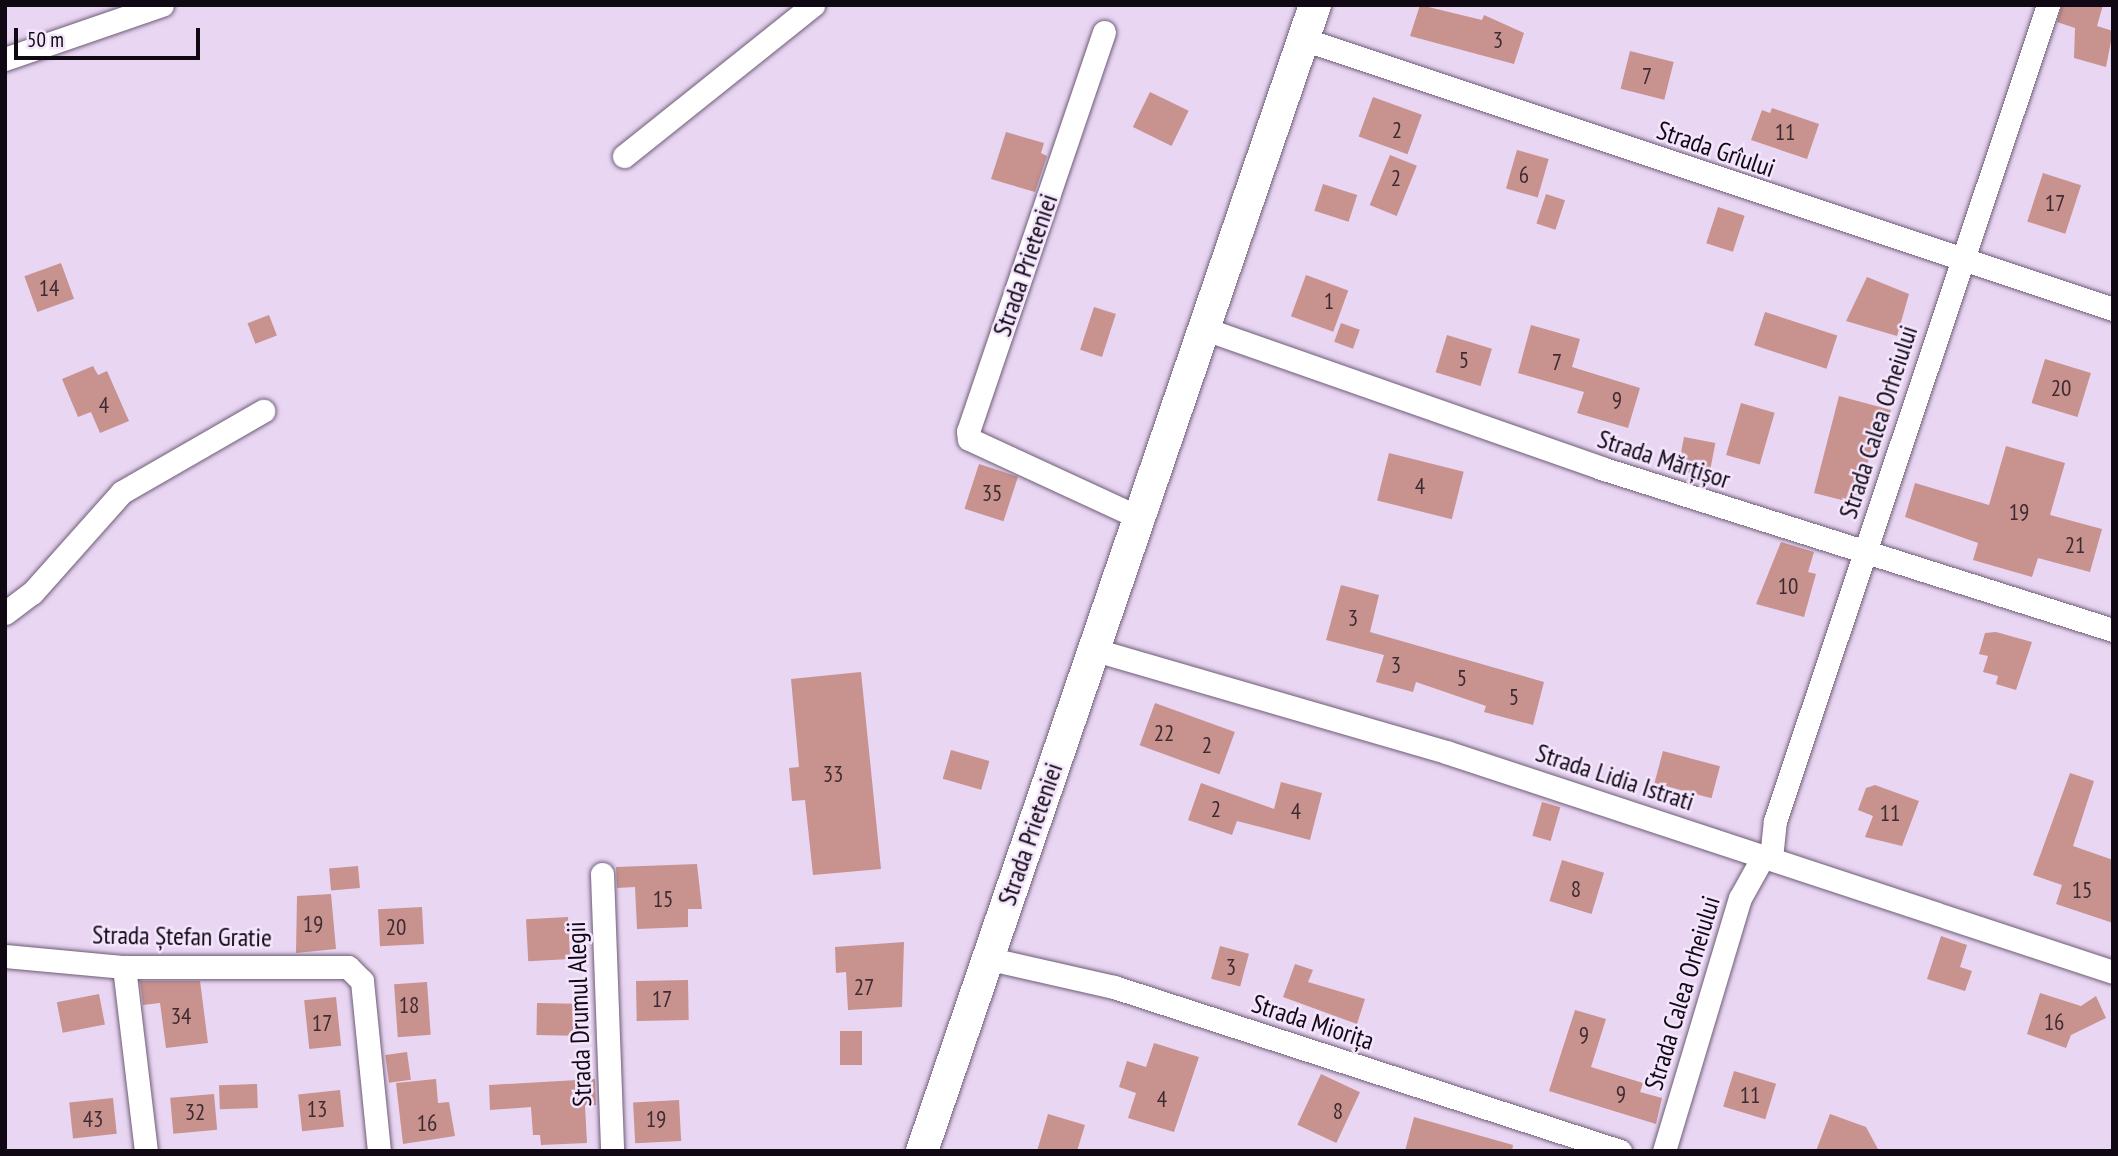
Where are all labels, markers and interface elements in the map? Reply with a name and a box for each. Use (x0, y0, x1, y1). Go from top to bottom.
scale bar (18, 14, 203, 58)
text: 50 m (27, 26, 64, 53)
house number: 3 (1493, 26, 1503, 54)
house number: 7 (1642, 62, 1652, 90)
street label: Strada Grîului (1653, 114, 1779, 184)
house number: 2 (1392, 116, 1402, 144)
house number: 11 (1775, 118, 1795, 146)
house number: 6 (1519, 161, 1529, 189)
house number: 2 (1391, 164, 1401, 192)
house number: 17 (2045, 189, 2065, 217)
street label: Strada Prieteniei (986, 190, 1064, 340)
house number: 14 (39, 274, 59, 302)
house number: 1 (1324, 287, 1334, 315)
street label: Strada Calea Orheiului (1832, 322, 1924, 522)
house number: 5 (1459, 346, 1469, 374)
house number: 7 (1552, 348, 1562, 376)
house number: 20 (2051, 374, 2071, 402)
house number: 9 (1612, 386, 1622, 414)
house number: 4 (99, 391, 109, 419)
street label: Strada Mărțișor (1594, 423, 1734, 495)
house number: 4 (1415, 472, 1425, 500)
house number: 35 (982, 479, 1002, 507)
house number: 19 (2009, 498, 2029, 526)
house number: 21 (2065, 531, 2085, 559)
house number: 10 (1778, 572, 1798, 600)
house number: 3 (1348, 604, 1358, 632)
house number: 3 (1391, 651, 1401, 679)
house number: 5 (1457, 664, 1467, 692)
house number: 5 (1509, 683, 1519, 711)
house number: 22 (1154, 719, 1174, 747)
house number: 2 (1202, 731, 1212, 759)
street label: Strada Lidia Istrati (1532, 737, 1698, 817)
street label: Strada Prieteniei (991, 759, 1069, 909)
house number: 33 (823, 760, 843, 788)
house number: 2 (1211, 795, 1221, 823)
house number: 4 (1291, 797, 1301, 825)
house number: 11 (1880, 799, 1900, 827)
house number: 8 (1571, 875, 1581, 903)
house number: 15 (2072, 876, 2092, 904)
house number: 15 (653, 885, 673, 913)
street label: Strada Calea Orheiului (1638, 892, 1726, 1094)
house number: 19 (303, 910, 323, 938)
house number: 20 (386, 913, 406, 941)
street label: Strada Ștefan Gratie (92, 919, 272, 953)
street label: Strada Drumul Alegii (560, 920, 598, 1108)
house number: 3 (1226, 953, 1236, 981)
house number: 27 (854, 973, 874, 1001)
house number: 17 (652, 985, 672, 1013)
street label: Strada Miorița (1248, 988, 1378, 1056)
house number: 18 (399, 991, 419, 1019)
house number: 34 (171, 1002, 191, 1030)
house number: 16 (2044, 1008, 2064, 1036)
house number: 17 (312, 1009, 332, 1037)
house number: 9 (1579, 1021, 1589, 1049)
house number: 9 (1616, 1080, 1626, 1108)
house number: 11 (1740, 1081, 1760, 1109)
house number: 4 (1157, 1085, 1167, 1113)
house number: 13 (307, 1095, 327, 1123)
house number: 8 (1333, 1097, 1343, 1125)
house number: 32 (185, 1098, 205, 1126)
house number: 43 (83, 1105, 103, 1133)
house number: 19 (646, 1105, 666, 1133)
house number: 16 (417, 1109, 437, 1137)

